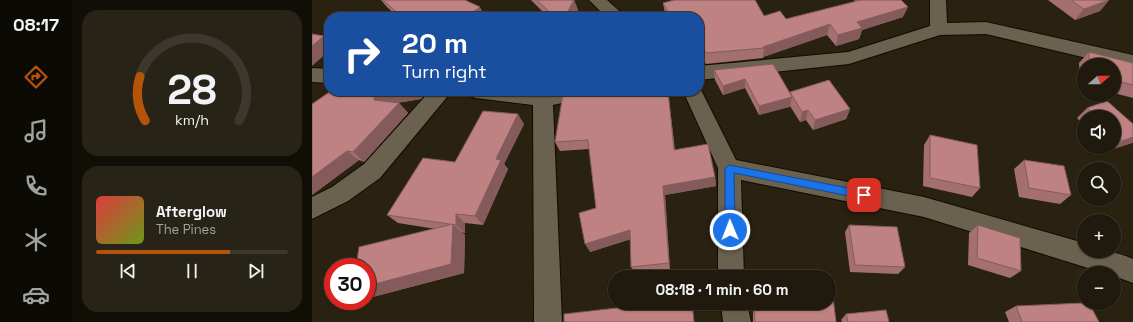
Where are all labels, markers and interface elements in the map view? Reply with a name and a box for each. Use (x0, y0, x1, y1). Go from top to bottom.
text: 08:17 (13, 13, 59, 36)
text: 20 m (402, 25, 468, 61)
icon: right (336, 28, 388, 80)
north arrow (1077, 58, 1121, 102)
map controls (1077, 58, 1121, 310)
text: Turn right (402, 60, 486, 83)
icon: directions (22, 63, 50, 91)
text: 28 (167, 63, 217, 116)
button: sound (1077, 110, 1121, 154)
text: km/h (175, 111, 209, 129)
icon: music (22, 117, 50, 145)
button: search (1077, 162, 1121, 206)
icon: phone (22, 172, 50, 200)
pin (847, 178, 881, 212)
icon: arrive (853, 184, 875, 206)
text: Afterglow (156, 202, 227, 221)
position arrow (709, 209, 751, 251)
button: + (1077, 214, 1121, 258)
text: The Pines (156, 221, 216, 238)
icon: climate (22, 226, 50, 254)
speed limit sign: 30 (324, 258, 376, 310)
icon: previous (117, 260, 139, 282)
icon: pause (181, 260, 203, 282)
icon: next (245, 260, 267, 282)
button: − (1077, 266, 1121, 310)
text: 08:18 · 1 min · 60 m (656, 280, 789, 299)
icon: car (22, 281, 50, 309)

